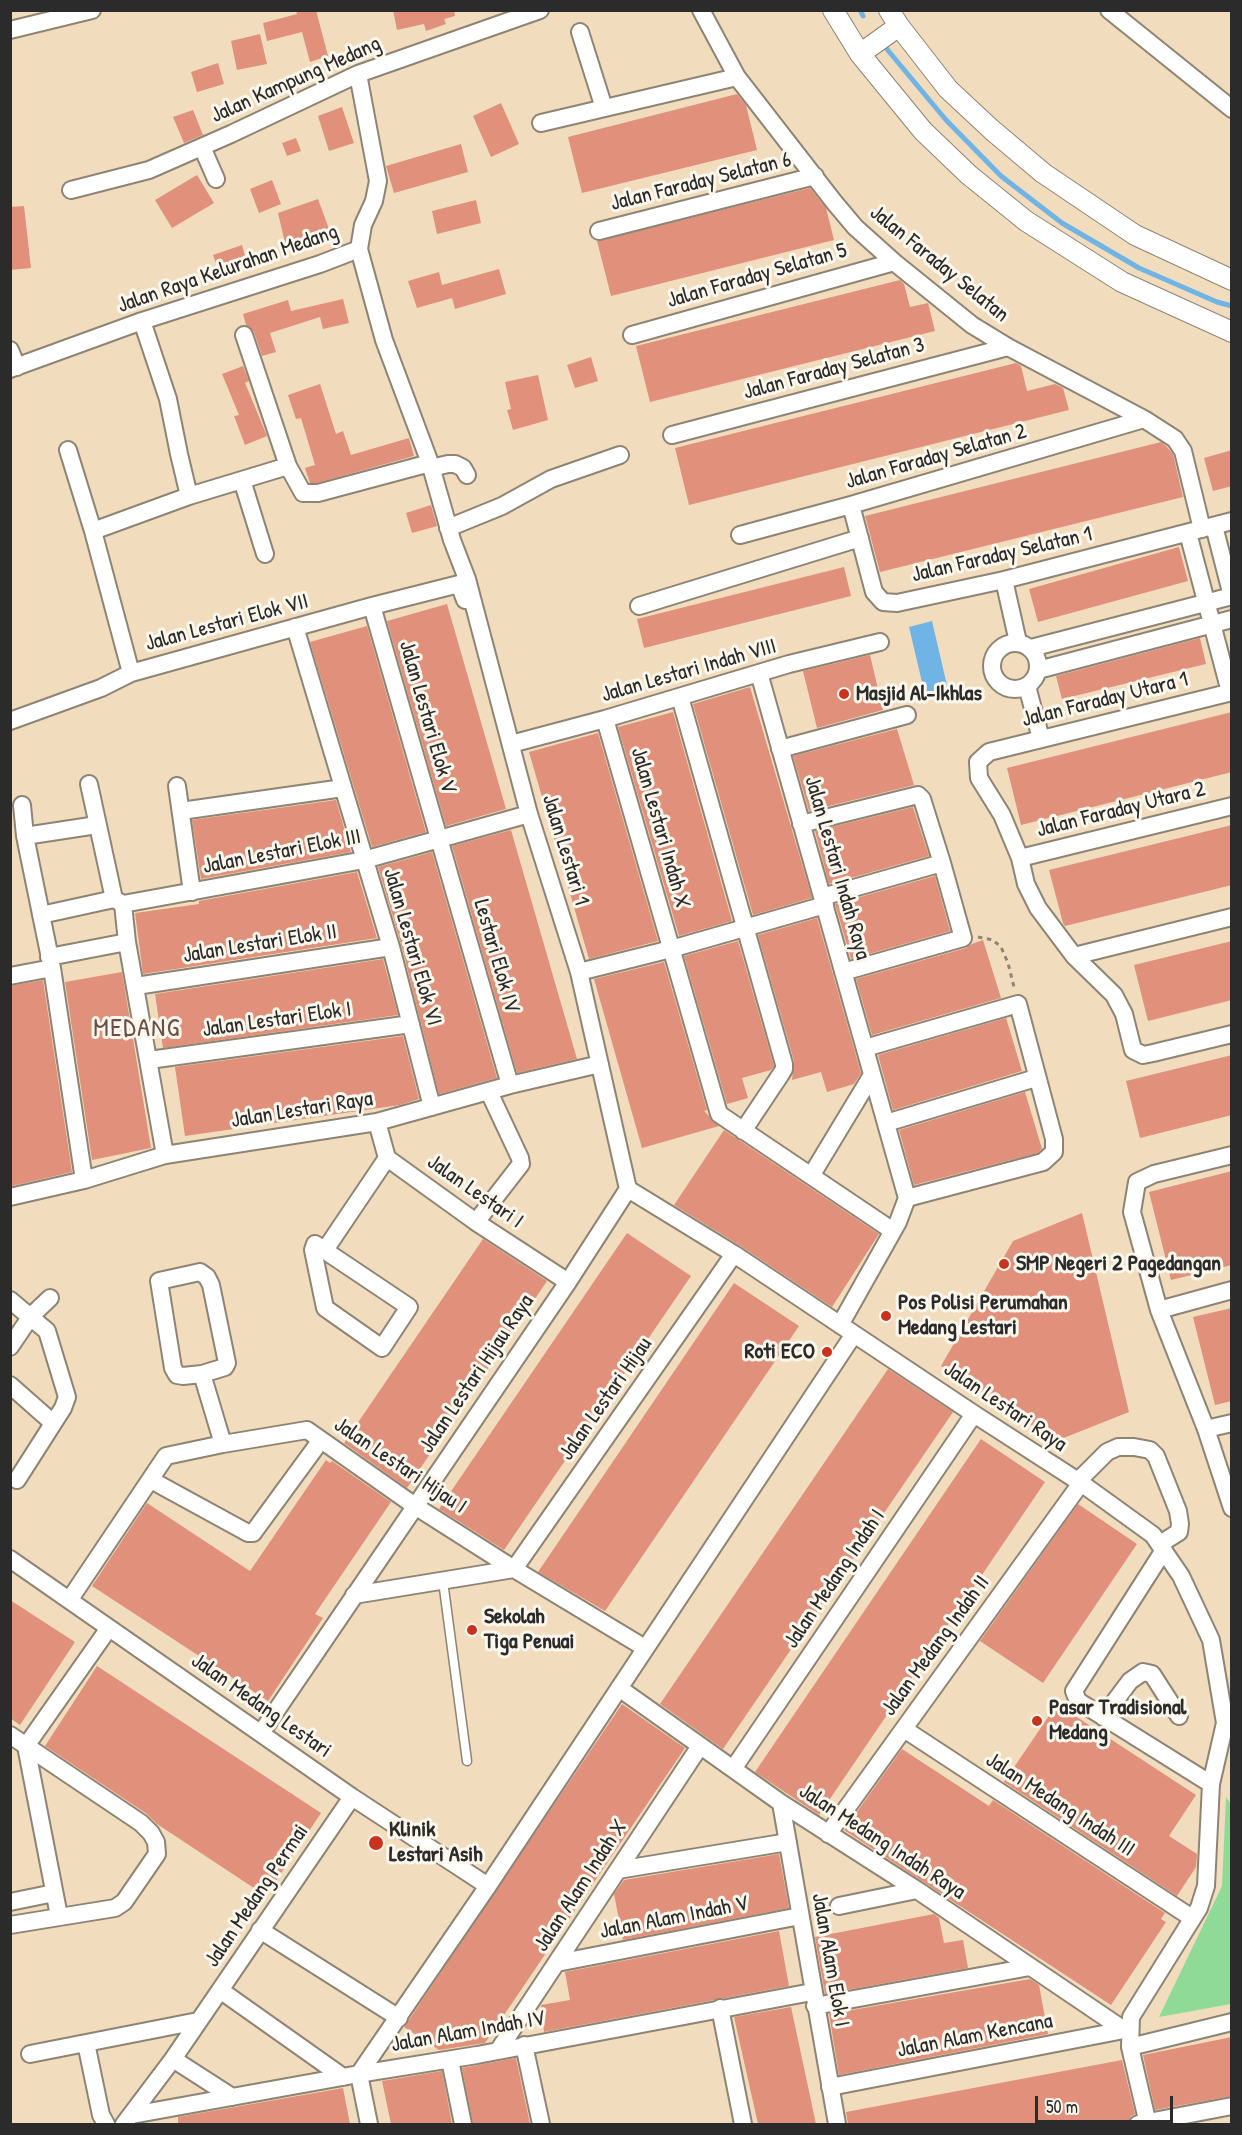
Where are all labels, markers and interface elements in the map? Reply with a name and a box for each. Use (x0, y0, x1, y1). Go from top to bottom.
street label: Jalan Kampung Medang (207, 31, 385, 129)
street label: Jalan Faraday Selatan 6 (608, 147, 794, 217)
street label: Jalan Faraday Selatan (864, 200, 1014, 328)
street label: Jalan Raya Kelurahan Medang (114, 219, 342, 319)
street label: Jalan Faraday Selatan 5 (664, 238, 850, 314)
street label: Jalan Faraday Selatan 3 (741, 332, 927, 406)
street label: Jalan Faraday Selatan 2 (843, 419, 1029, 495)
street label: Jalan Faraday Selatan 1 (909, 521, 1095, 589)
street label: Jalan Lestari Elok VII (143, 589, 311, 657)
street label: Jalan Lestari Indah VIII (598, 633, 780, 709)
street label: Jalan Lestari Elok V (393, 638, 461, 796)
street label: Jalan Faraday Utara 1 (1019, 667, 1191, 733)
place label: Masjid Al-Ikhlas (856, 681, 982, 707)
marker: Masjid Al-Ikhlas (837, 687, 851, 701)
street label: Jalan Lestari Indah X (624, 745, 696, 911)
street label: Jalan Lestari Indah Raya (798, 773, 876, 963)
street label: Jalan Faraday Utara 2 (1034, 776, 1208, 844)
street label: Jalan Lestari 1 (536, 791, 594, 909)
street label: Jalan Lestari Elok III (201, 824, 363, 880)
street label: Jalan Lestari Elok VI (377, 865, 447, 1029)
street label: Lestari Elok IV (467, 896, 525, 1016)
street label: Jalan Lestari Elok II (181, 919, 339, 969)
street label: Jalan Lestari Elok I (201, 996, 353, 1044)
district label: MEDANG (93, 1013, 181, 1045)
street label: Jalan Lestari Raya (229, 1086, 375, 1134)
street label: Jalan Lestari I (422, 1149, 528, 1235)
place label: SMP Negeri 2 Pagedangan (1016, 1251, 1221, 1277)
marker: SMP Negeri 2 Pagedangan (997, 1257, 1011, 1271)
street label: Jalan Lestari Hijau Raya (414, 1290, 540, 1458)
place label: Pos Polisi Perumahan Medang Lestari (898, 1290, 1068, 1342)
marker: Pos Polisi Perumahan Medang Lestari (879, 1309, 893, 1323)
street label: Jalan Lestari Hijau (554, 1332, 658, 1466)
place label: Roti ECO (745, 1339, 815, 1365)
marker: Roti ECO (820, 1345, 834, 1359)
street label: Jalan Lestari Raya (938, 1356, 1072, 1458)
street label: Jalan Lestari Hijau I (329, 1412, 471, 1520)
street label: Jalan Medang Indah I (779, 1505, 891, 1653)
street label: Jalan Medang Indah II (876, 1571, 996, 1721)
place label: Sekolah Tiga Penuai (484, 1604, 574, 1656)
marker: Sekolah Tiga Penuai (465, 1623, 479, 1637)
street label: Jalan Medang Lestari (186, 1648, 336, 1764)
place label: Pasar Tradisional Medang (1049, 1695, 1186, 1747)
marker: Pasar Tradisional Medang (1030, 1714, 1044, 1728)
street label: Jalan Medang Indah III (981, 1747, 1139, 1863)
street label: Jalan Medang Indah Raya (794, 1778, 970, 1906)
street label: Jalan Alam Indah X (529, 1815, 633, 1957)
place label: Klinik Lestari Asih (389, 1817, 482, 1868)
street label: Jalan Medang Permai (200, 1820, 314, 1972)
marker: Klinik Lestari Asih (367, 1834, 385, 1852)
street label: Jalan Alam Indah V (598, 1891, 750, 1945)
street label: Jalan Alam Elok I (805, 1891, 855, 2029)
street label: Jalan Alam Indah IV (389, 2005, 547, 2059)
street label: Jalan Alam Kencana (895, 2008, 1055, 2064)
scale bar (1038, 2084, 1176, 2122)
text: 50 m (1046, 2094, 1078, 2119)

